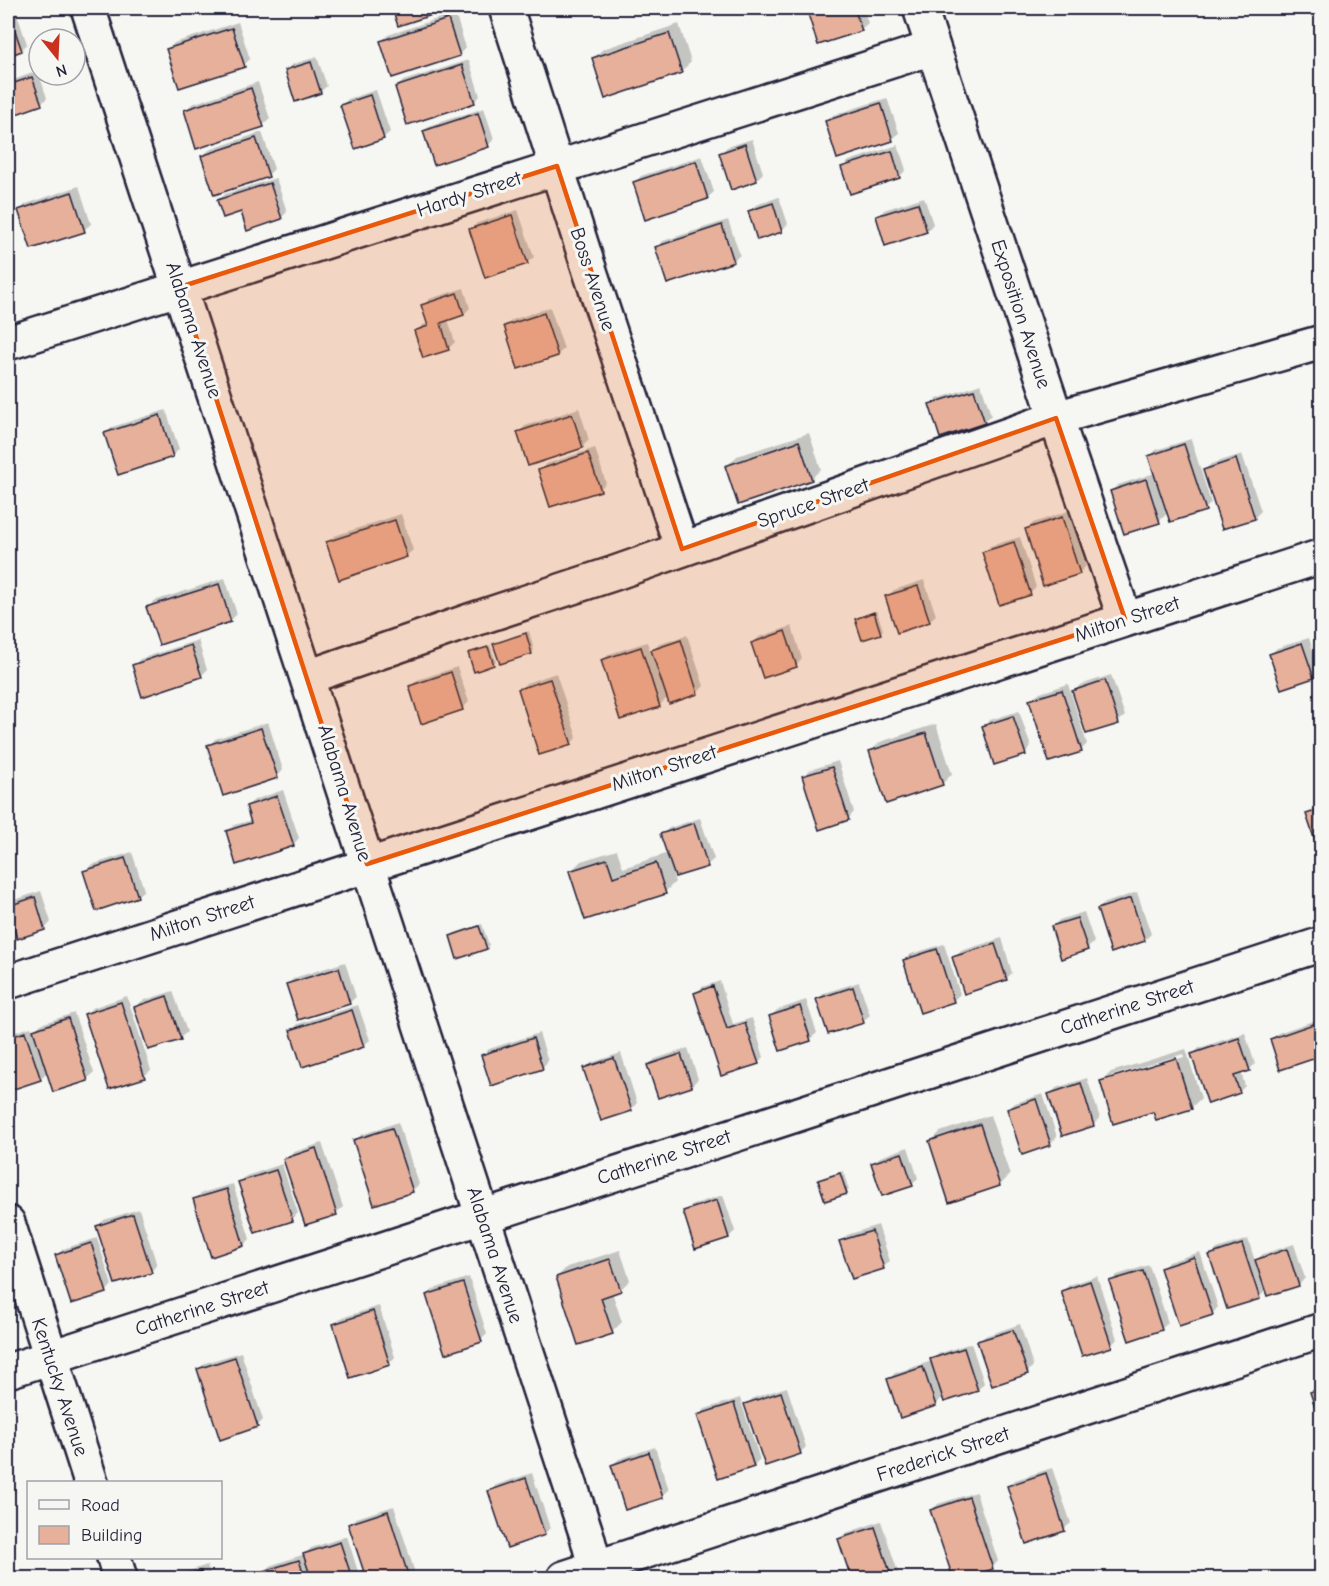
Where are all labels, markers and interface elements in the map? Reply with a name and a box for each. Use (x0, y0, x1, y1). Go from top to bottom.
north arrow (27, 27, 87, 87)
text: N (54, 60, 69, 80)
street label: Hardy Street (414, 166, 525, 222)
street label: Boss Avenue (566, 225, 620, 333)
street label: Exposition Avenue (986, 237, 1056, 391)
street label: Alabama Avenue (161, 259, 227, 401)
street label: Spruce Street (754, 473, 873, 533)
street label: Milton Street (1072, 591, 1184, 647)
street label: Alabama Avenue (313, 722, 377, 864)
street label: Milton Street (609, 740, 721, 796)
street label: Milton Street (147, 890, 259, 946)
street label: Catherine Street (1057, 974, 1198, 1039)
street label: Catherine Street (594, 1124, 735, 1189)
street label: Alabama Avenue (462, 1184, 528, 1326)
street label: Catherine Street (132, 1275, 273, 1340)
street label: Kentucky Avenue (27, 1315, 93, 1459)
street label: Frederick Street (874, 1421, 1014, 1486)
legend (27, 1481, 222, 1559)
text: Road (81, 1495, 120, 1516)
text: Building (81, 1525, 143, 1546)

